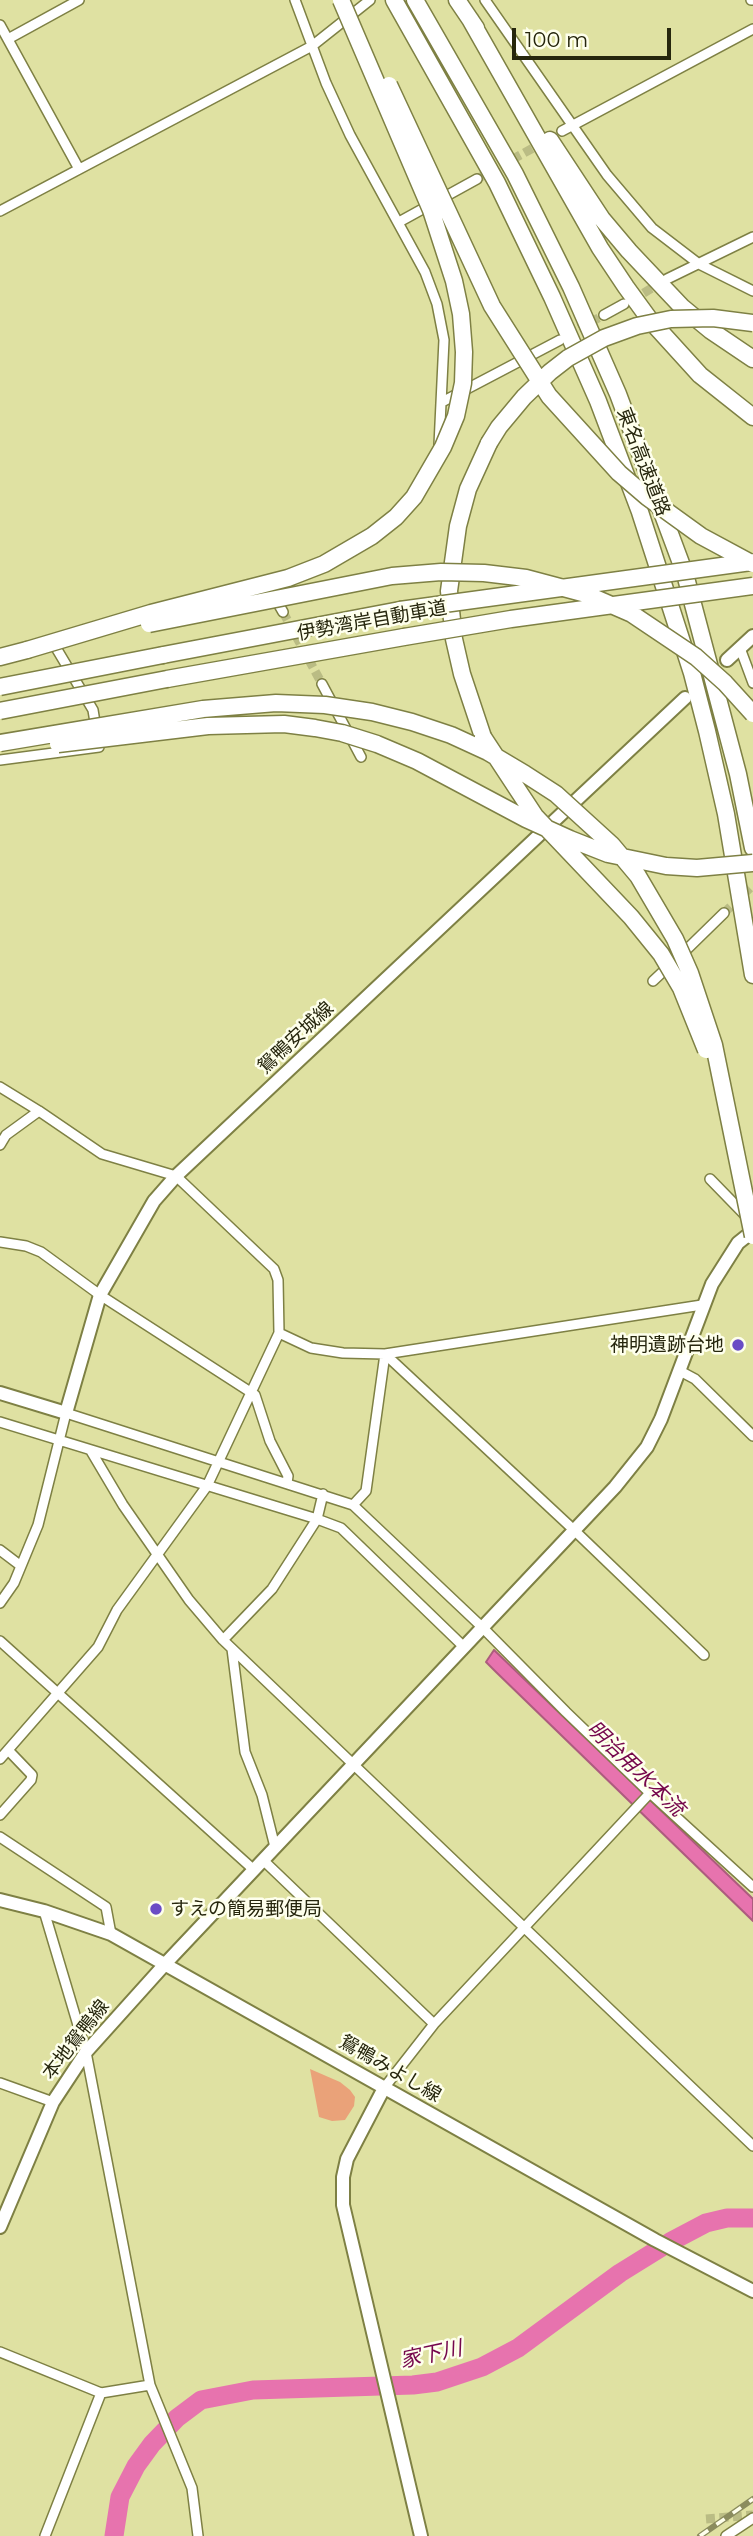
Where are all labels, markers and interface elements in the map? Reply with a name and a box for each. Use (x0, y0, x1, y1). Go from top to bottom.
scale bar (515, 14, 674, 58)
text: 100 m (525, 27, 588, 52)
street label: 東名高速道路 (612, 405, 674, 519)
street label: 伊勢湾岸自動車道 (295, 597, 449, 645)
street label: 鴛鴨安城線 (253, 997, 339, 1079)
place label: 神明遺跡台地 (610, 1334, 724, 1356)
marker: 神明遺跡台地 (730, 1337, 746, 1353)
water label: 明治用水本流 (581, 1716, 689, 1822)
place label: すえの簡易郵便局 (170, 1898, 322, 1920)
marker: すえの簡易郵便局 (148, 1901, 164, 1917)
street label: 本地鴛鴨線 (38, 1996, 114, 2084)
street label: 鴛鴨みよし線 (335, 2031, 445, 2107)
water label: 家下川 (398, 2336, 464, 2374)

